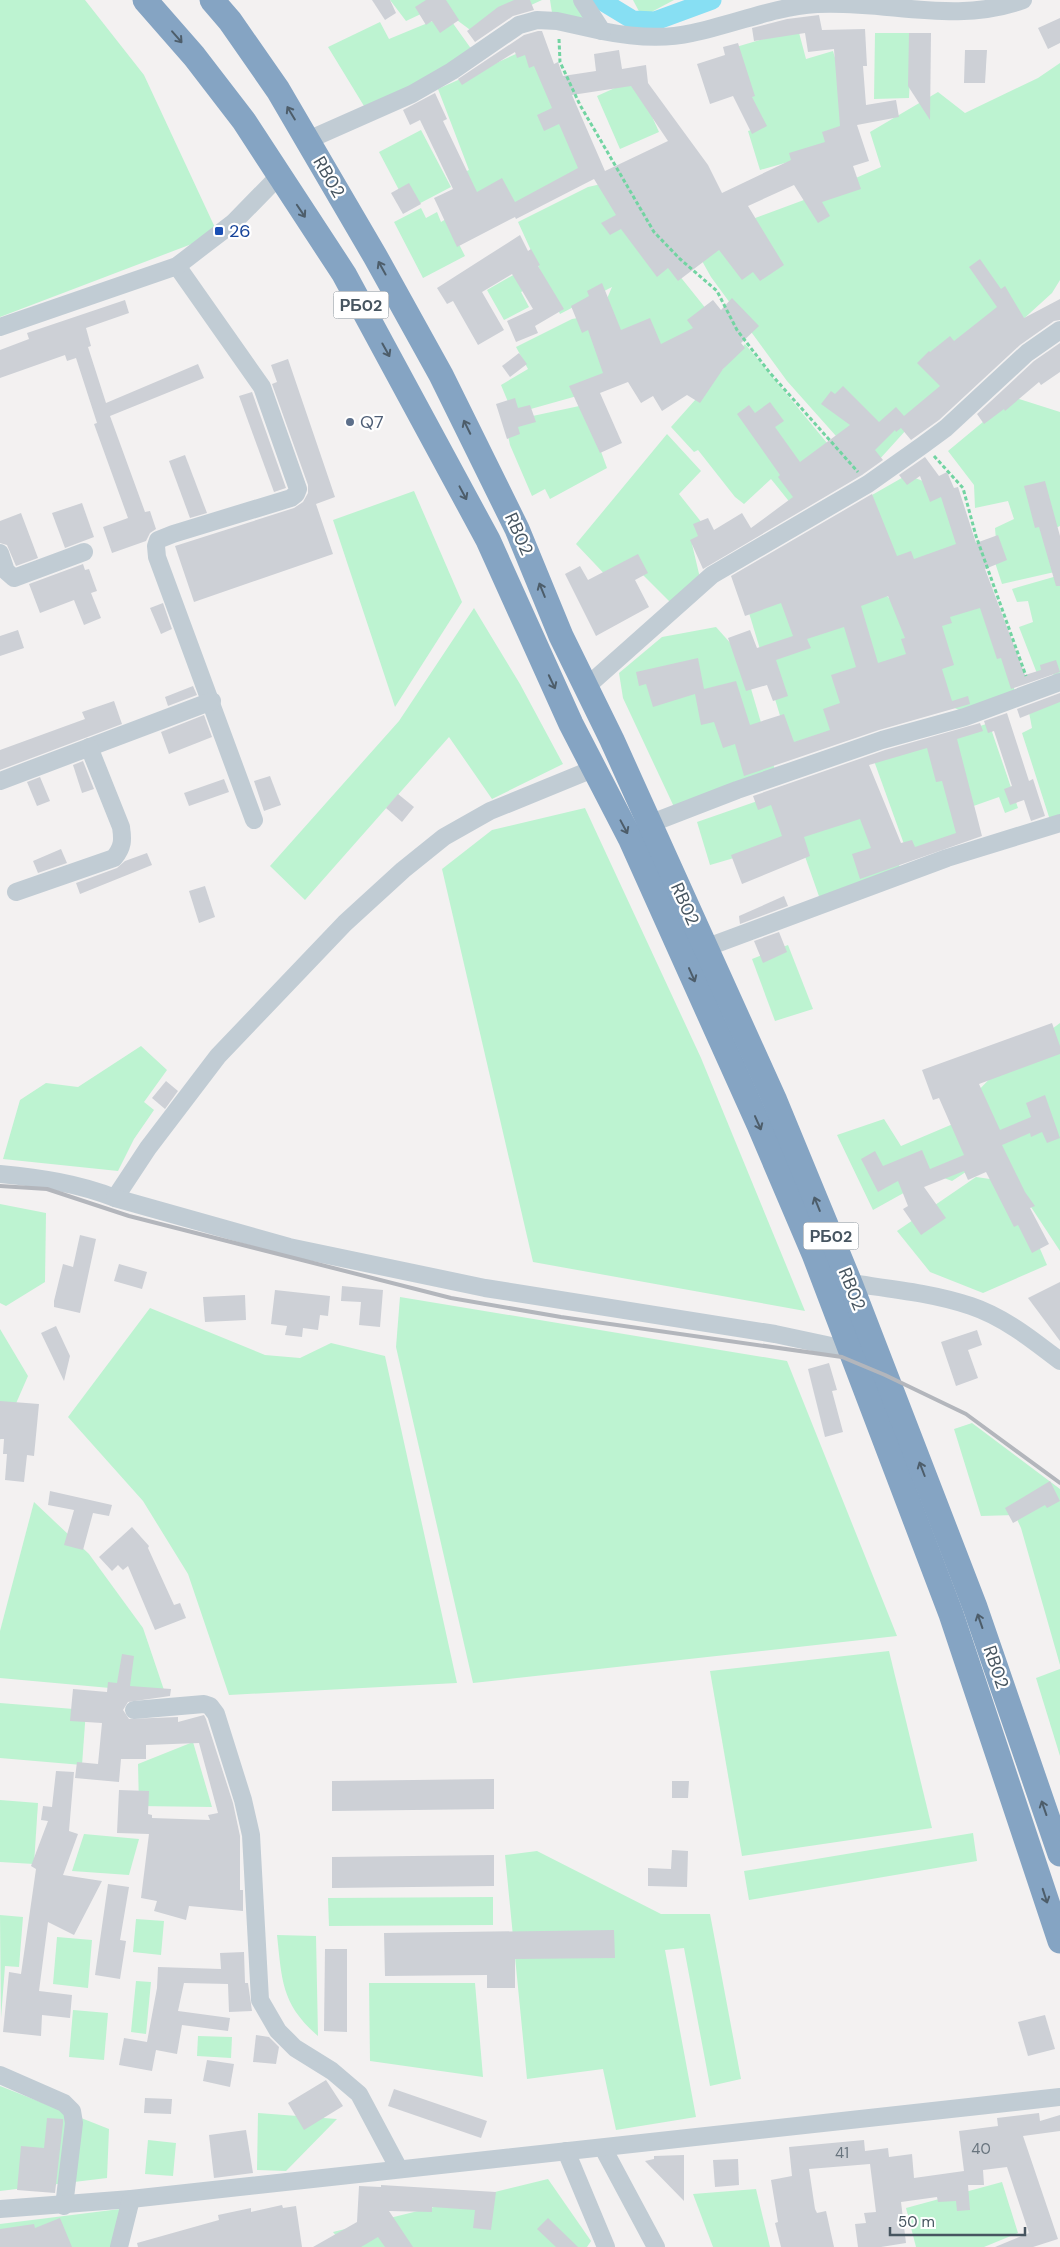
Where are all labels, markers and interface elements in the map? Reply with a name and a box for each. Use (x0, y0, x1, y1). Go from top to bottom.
one-way arrow (171, 30, 182, 43)
one-way arrow (286, 106, 296, 120)
street label: RB02 (308, 152, 350, 202)
one-way arrow (297, 204, 307, 218)
place label: 26 (229, 219, 251, 243)
marker: 26 (213, 225, 225, 237)
one-way arrow (377, 261, 387, 276)
road number: РБ02 (334, 292, 388, 318)
one-way arrow (382, 342, 391, 357)
place label: Q7 (360, 410, 384, 434)
marker: Q7 (344, 416, 356, 428)
one-way arrow (462, 420, 471, 435)
one-way arrow (459, 485, 468, 500)
street label: RB02 (499, 509, 539, 559)
one-way arrow (537, 583, 547, 598)
one-way arrow (548, 674, 557, 689)
one-way arrow (619, 820, 629, 835)
street label: RB02 (665, 879, 705, 929)
one-way arrow (688, 967, 698, 982)
one-way arrow (754, 1115, 764, 1130)
one-way arrow (812, 1197, 822, 1212)
road number: РБ02 (804, 1222, 858, 1250)
street label: RB02 (833, 1264, 871, 1314)
one-way arrow (917, 1462, 926, 1478)
one-way arrow (975, 1614, 984, 1629)
street label: RB02 (977, 1642, 1015, 1692)
one-way arrow (1039, 1800, 1049, 1816)
one-way arrow (1041, 1887, 1051, 1903)
house number: 40 (971, 2139, 991, 2159)
house number: 41 (835, 2143, 849, 2163)
scale bar (890, 2204, 1025, 2236)
text: 50 m (898, 2212, 935, 2232)

